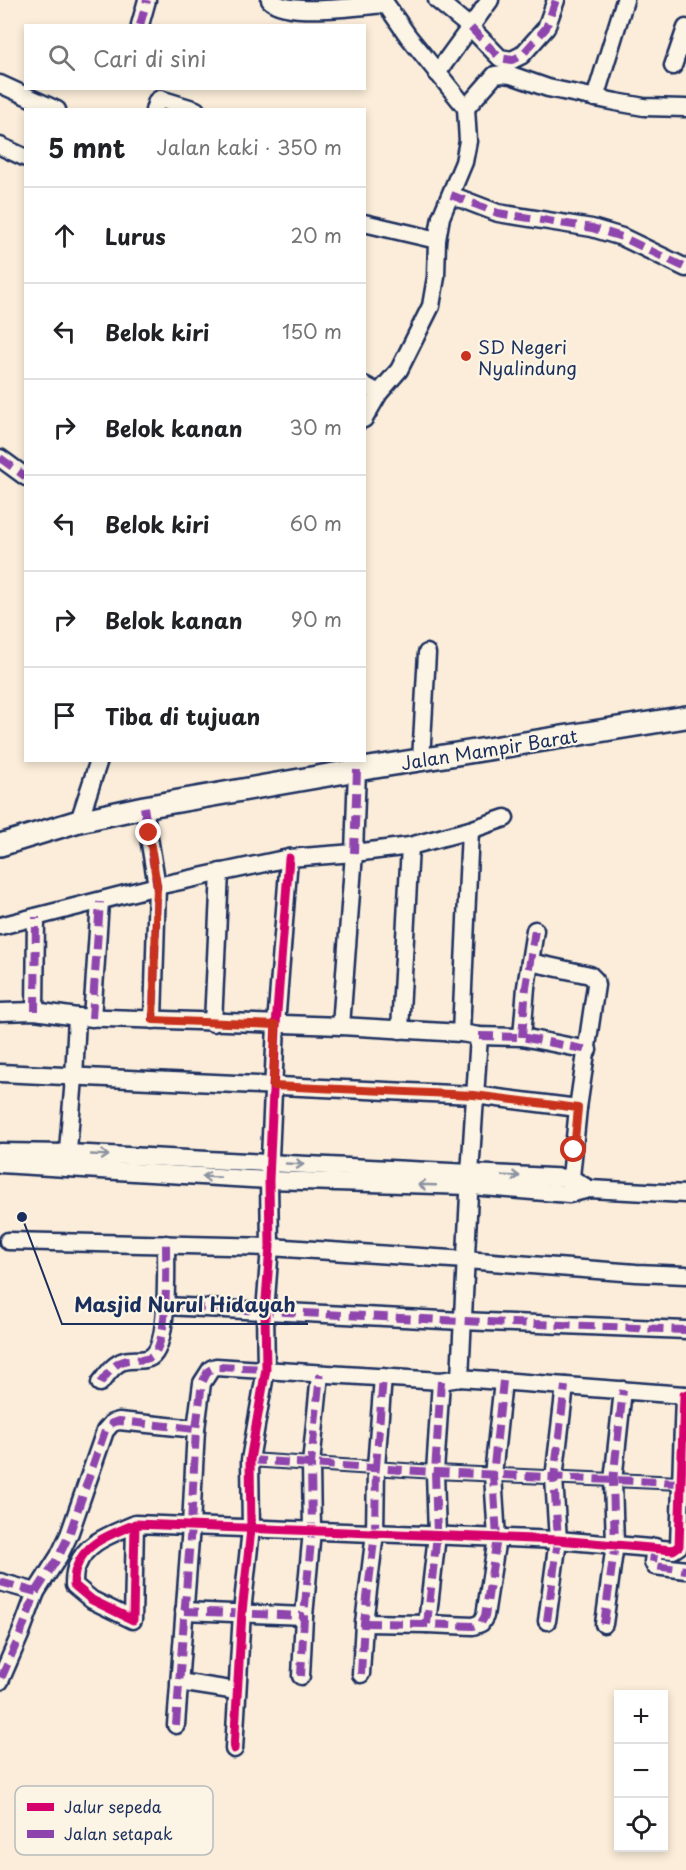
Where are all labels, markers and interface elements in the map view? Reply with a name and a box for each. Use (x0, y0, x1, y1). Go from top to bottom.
search box (24, 24, 366, 90)
icon: search (45, 41, 78, 74)
text: Cari di sini (93, 41, 206, 74)
text: 5 mnt (48, 128, 125, 167)
text: Jalan kaki · 350 m (157, 132, 342, 162)
icon: ahead (48, 219, 81, 252)
text: Lurus (105, 219, 166, 252)
text: 20 m (290, 220, 342, 250)
icon: left (48, 315, 81, 348)
text: Belok kiri (105, 315, 209, 348)
text: 150 m (282, 316, 342, 346)
place label: SD Negeri Nyalindung (478, 333, 577, 381)
marker: SD Negeri Nyalindung (459, 349, 473, 363)
icon: right (48, 411, 81, 444)
text: Belok kanan (105, 411, 242, 444)
text: 30 m (289, 412, 342, 442)
icon: left (48, 507, 81, 540)
text: Belok kiri (105, 507, 209, 540)
text: 60 m (290, 508, 342, 538)
icon: right (48, 603, 81, 636)
text: Belok kanan (105, 603, 242, 636)
text: 90 m (291, 604, 342, 634)
icon: arrive (48, 699, 81, 732)
text: Tiba di tujuan (105, 699, 260, 732)
street label: Jalan Mampir Barat (399, 722, 579, 776)
route end (135, 819, 161, 845)
route start (560, 1136, 586, 1162)
one-way arrow (90, 1149, 110, 1160)
one-way arrow (285, 1159, 305, 1170)
one-way arrow (500, 1170, 520, 1181)
one-way arrow (201, 1171, 221, 1182)
one-way arrow (417, 1179, 437, 1190)
callout: Masjid Nurul Hidayah (62, 1286, 308, 1324)
text: Masjid Nurul Hidayah (74, 1289, 296, 1319)
map controls (614, 1690, 668, 1852)
button: + (614, 1690, 668, 1744)
button: − (614, 1744, 668, 1798)
legend (15, 1786, 213, 1855)
text: Jalur sepeda (64, 1794, 162, 1818)
button: locate (614, 1798, 668, 1852)
text: Jalan setapak (64, 1821, 173, 1845)

